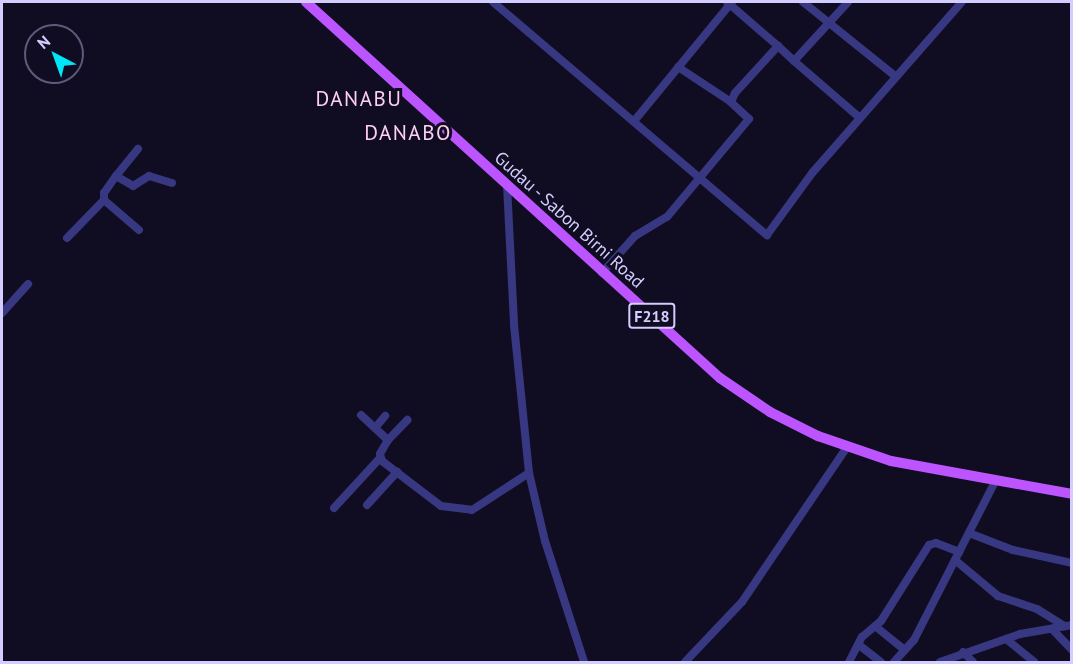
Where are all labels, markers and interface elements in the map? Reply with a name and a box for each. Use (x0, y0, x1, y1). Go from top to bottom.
north arrow (24, 24, 84, 84)
text: N (33, 31, 54, 53)
district label: DANABU (316, 86, 402, 112)
district label: DANABO (364, 120, 452, 146)
street label: Gudau - Sabon Birni Road (489, 146, 649, 294)
road number: F218 (628, 303, 676, 329)

